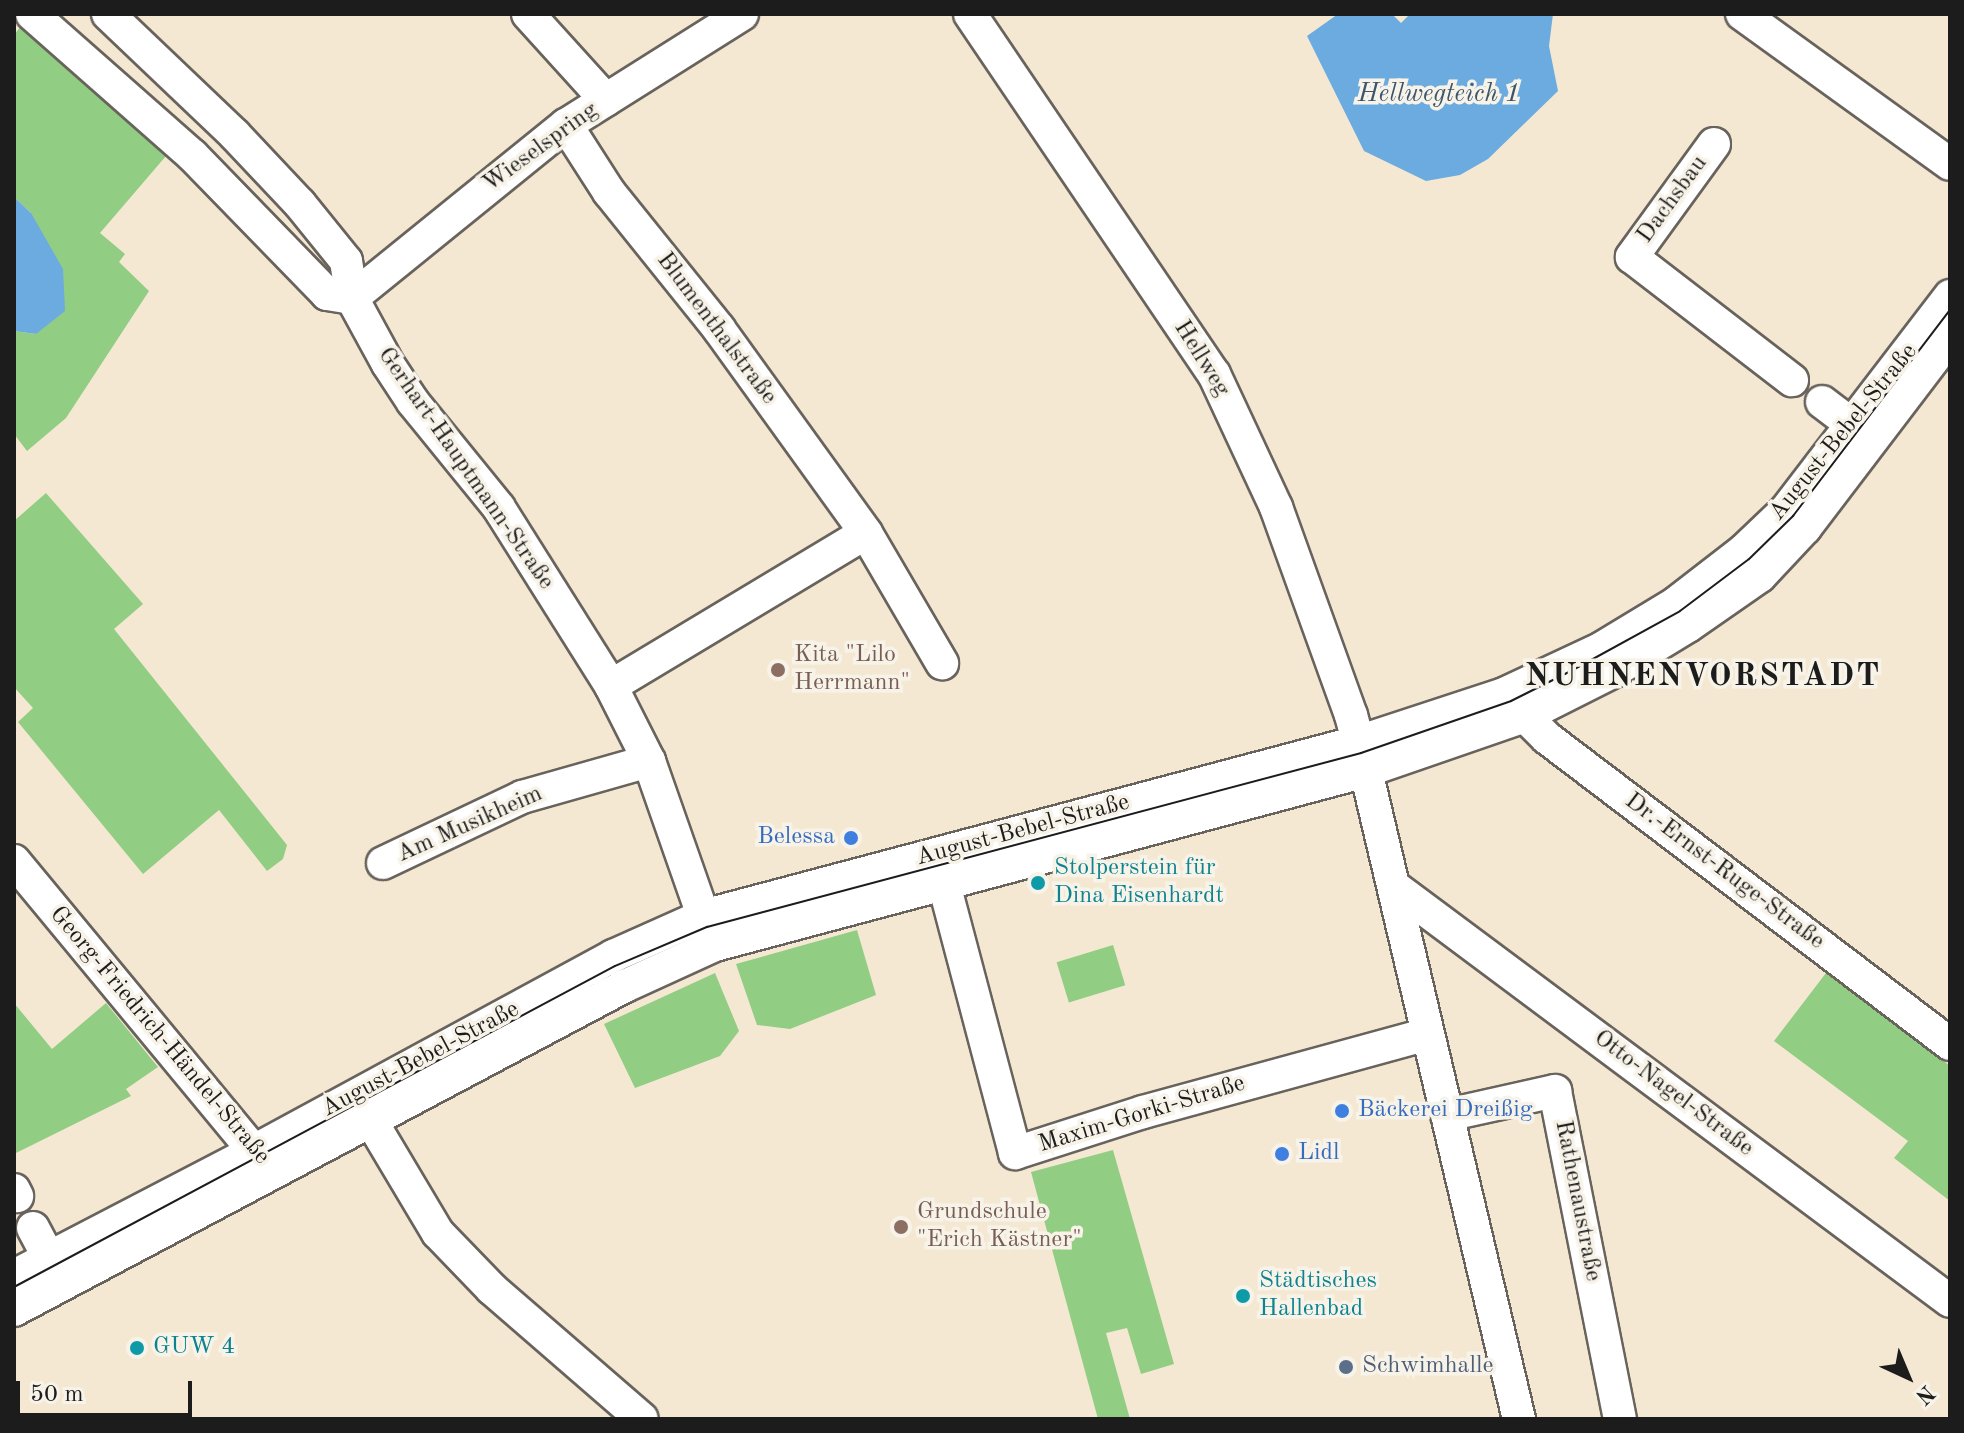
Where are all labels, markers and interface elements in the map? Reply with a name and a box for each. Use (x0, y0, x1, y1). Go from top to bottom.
water label: Hellwegteich 1 (1358, 79, 1520, 111)
street label: Wieselspring (478, 97, 604, 199)
street label: Dachsbau (1632, 150, 1714, 250)
street label: Blumenthalstraße (649, 247, 783, 411)
street label: Hellweg (1166, 316, 1236, 402)
street label: August-Bebel-Straße (1764, 339, 1924, 527)
street label: Gerhart-Hauptmann-Straße (370, 342, 560, 596)
place label: Kita "Lilo Herrmann" (794, 642, 910, 698)
district label: NUHNENVORSTADT (1525, 658, 1881, 696)
marker: Kita "Lilo Herrmann" (769, 661, 787, 679)
street label: Am Musikheim (393, 780, 547, 870)
street label: Dr.-Ernst-Ruge-Straße (1618, 787, 1830, 957)
street label: August-Bebel-Straße (913, 789, 1133, 873)
place label: Belessa (757, 824, 835, 852)
marker: Belessa (842, 829, 860, 847)
place label: Stolperstein für Dina Eisenhardt (1054, 855, 1224, 911)
marker: Stolperstein für Dina Eisenhardt (1029, 874, 1047, 892)
street label: Georg-Friedrich-Händel-Straße (43, 901, 275, 1171)
street label: August-Bebel-Straße (317, 996, 525, 1124)
street label: Otto-Nagel-Straße (1587, 1025, 1759, 1163)
street label: Maxim-Gorki-Straße (1035, 1070, 1249, 1160)
place label: Bäckerei Dreißig (1358, 1097, 1533, 1125)
marker: Bäckerei Dreißig (1333, 1102, 1351, 1120)
street label: Rathenaustraße (1547, 1118, 1607, 1284)
place label: Lidl (1298, 1140, 1340, 1168)
marker: Lidl (1273, 1145, 1291, 1163)
place label: Grundschule "Erich Kästner" (917, 1199, 1082, 1255)
marker: Grundschule "Erich Kästner" (892, 1218, 910, 1236)
place label: Städtisches Hallenbad (1259, 1268, 1377, 1324)
marker: Städtisches Hallenbad (1234, 1287, 1252, 1305)
place label: GUW 4 (153, 1334, 235, 1362)
north arrow (1868, 1337, 1948, 1417)
marker: GUW 4 (128, 1339, 146, 1357)
place label: Schwimhalle (1362, 1353, 1493, 1381)
marker: Schwimhalle (1337, 1358, 1355, 1376)
scale bar (20, 1365, 196, 1415)
text: N (1911, 1381, 1938, 1408)
text: 50 m (30, 1383, 84, 1407)

